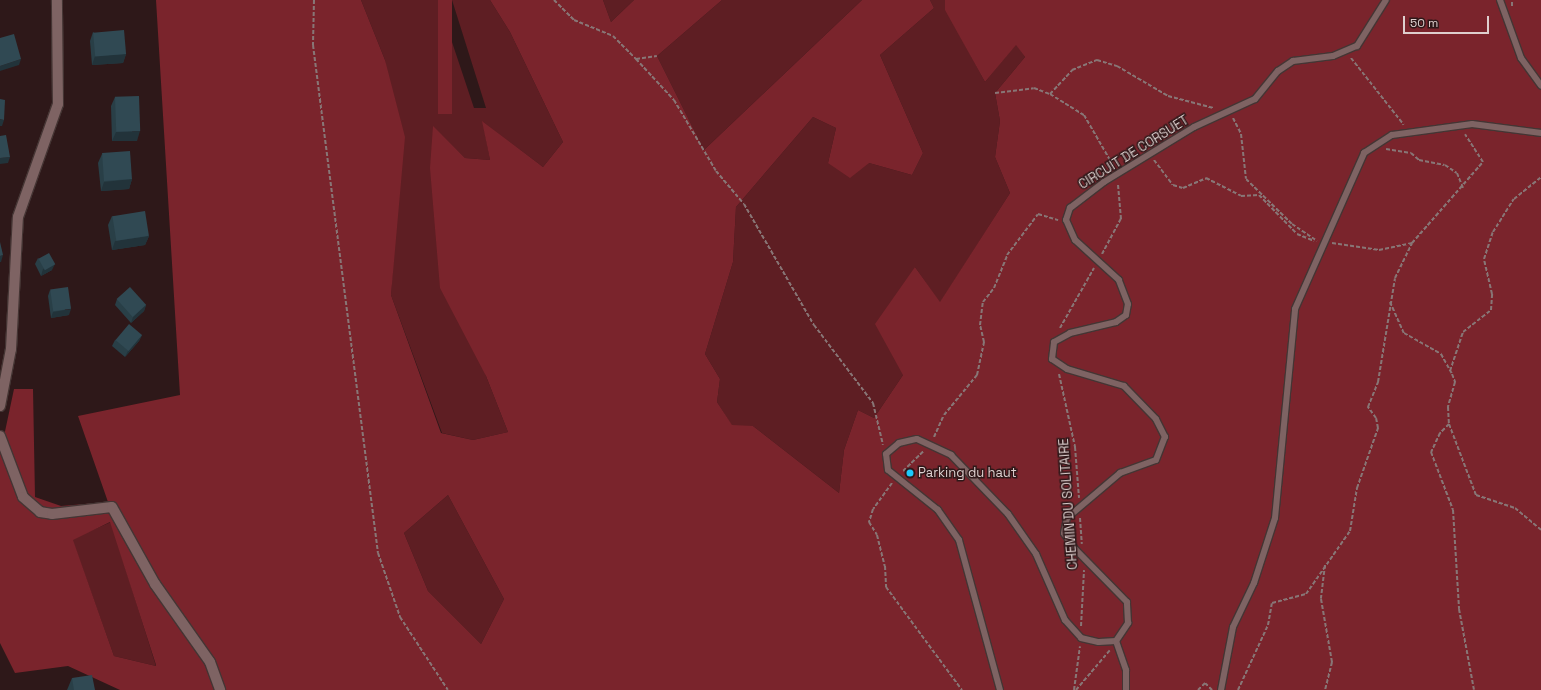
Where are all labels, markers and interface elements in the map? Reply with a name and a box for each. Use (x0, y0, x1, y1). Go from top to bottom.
scale bar (1405, 8, 1491, 34)
text: 50 m (1410, 15, 1438, 31)
street label: CIRCUIT DE CORSUET (1076, 113, 1192, 193)
street label: CHEMIN DU SOLITAIRE (1057, 438, 1081, 570)
place label: Parking du haut (918, 465, 1017, 481)
marker: Parking du haut (905, 468, 915, 478)

